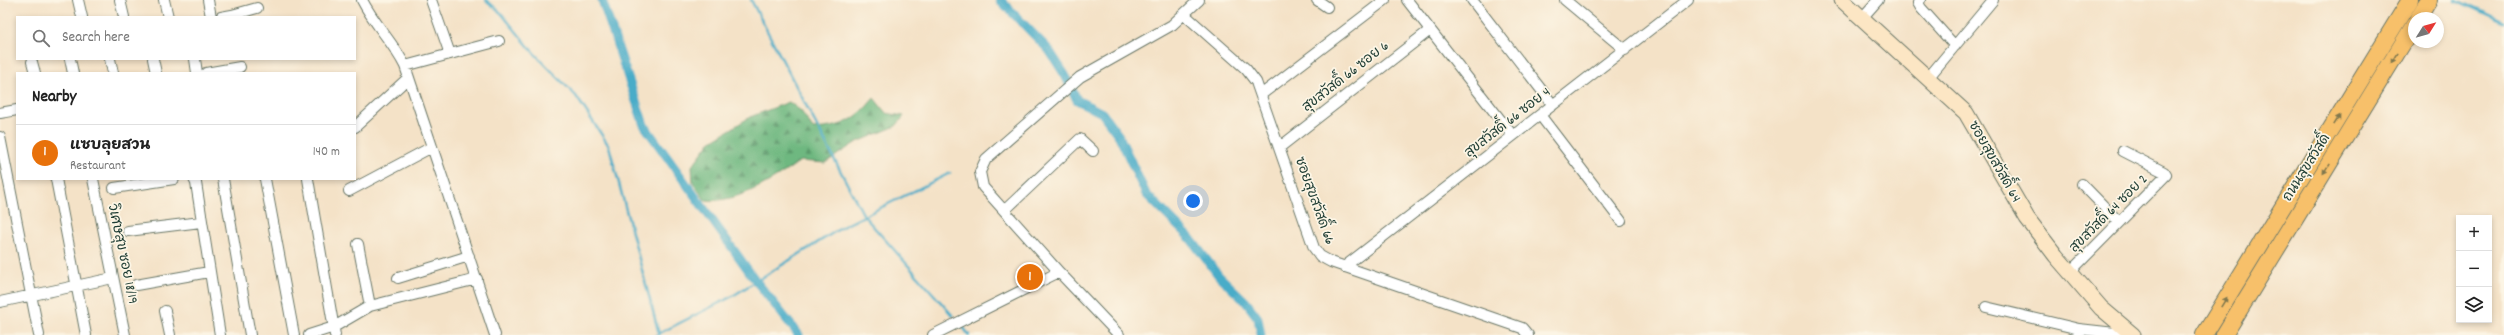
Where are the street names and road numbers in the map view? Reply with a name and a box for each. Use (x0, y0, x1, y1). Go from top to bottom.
street label: สุขสวัสดิ์ 66 ซอย 6 (1296, 34, 1394, 117)
street label: สุขสวัสดิ์ 66 ซอย 4 (1459, 80, 1555, 163)
street label: ซอยสุขสวัสดิ์ 64 (1963, 116, 2028, 206)
street label: ถนนสุขสวัสดิ์ (2275, 128, 2336, 206)
street label: ซอยสุขสวัสดิ์ 66 (1289, 153, 1342, 248)
street label: สุขสวัสดิ์ 64 ซอย 2 (2063, 168, 2153, 258)
street label: วิเศษสุข ซอย 18/19 (102, 202, 142, 306)

